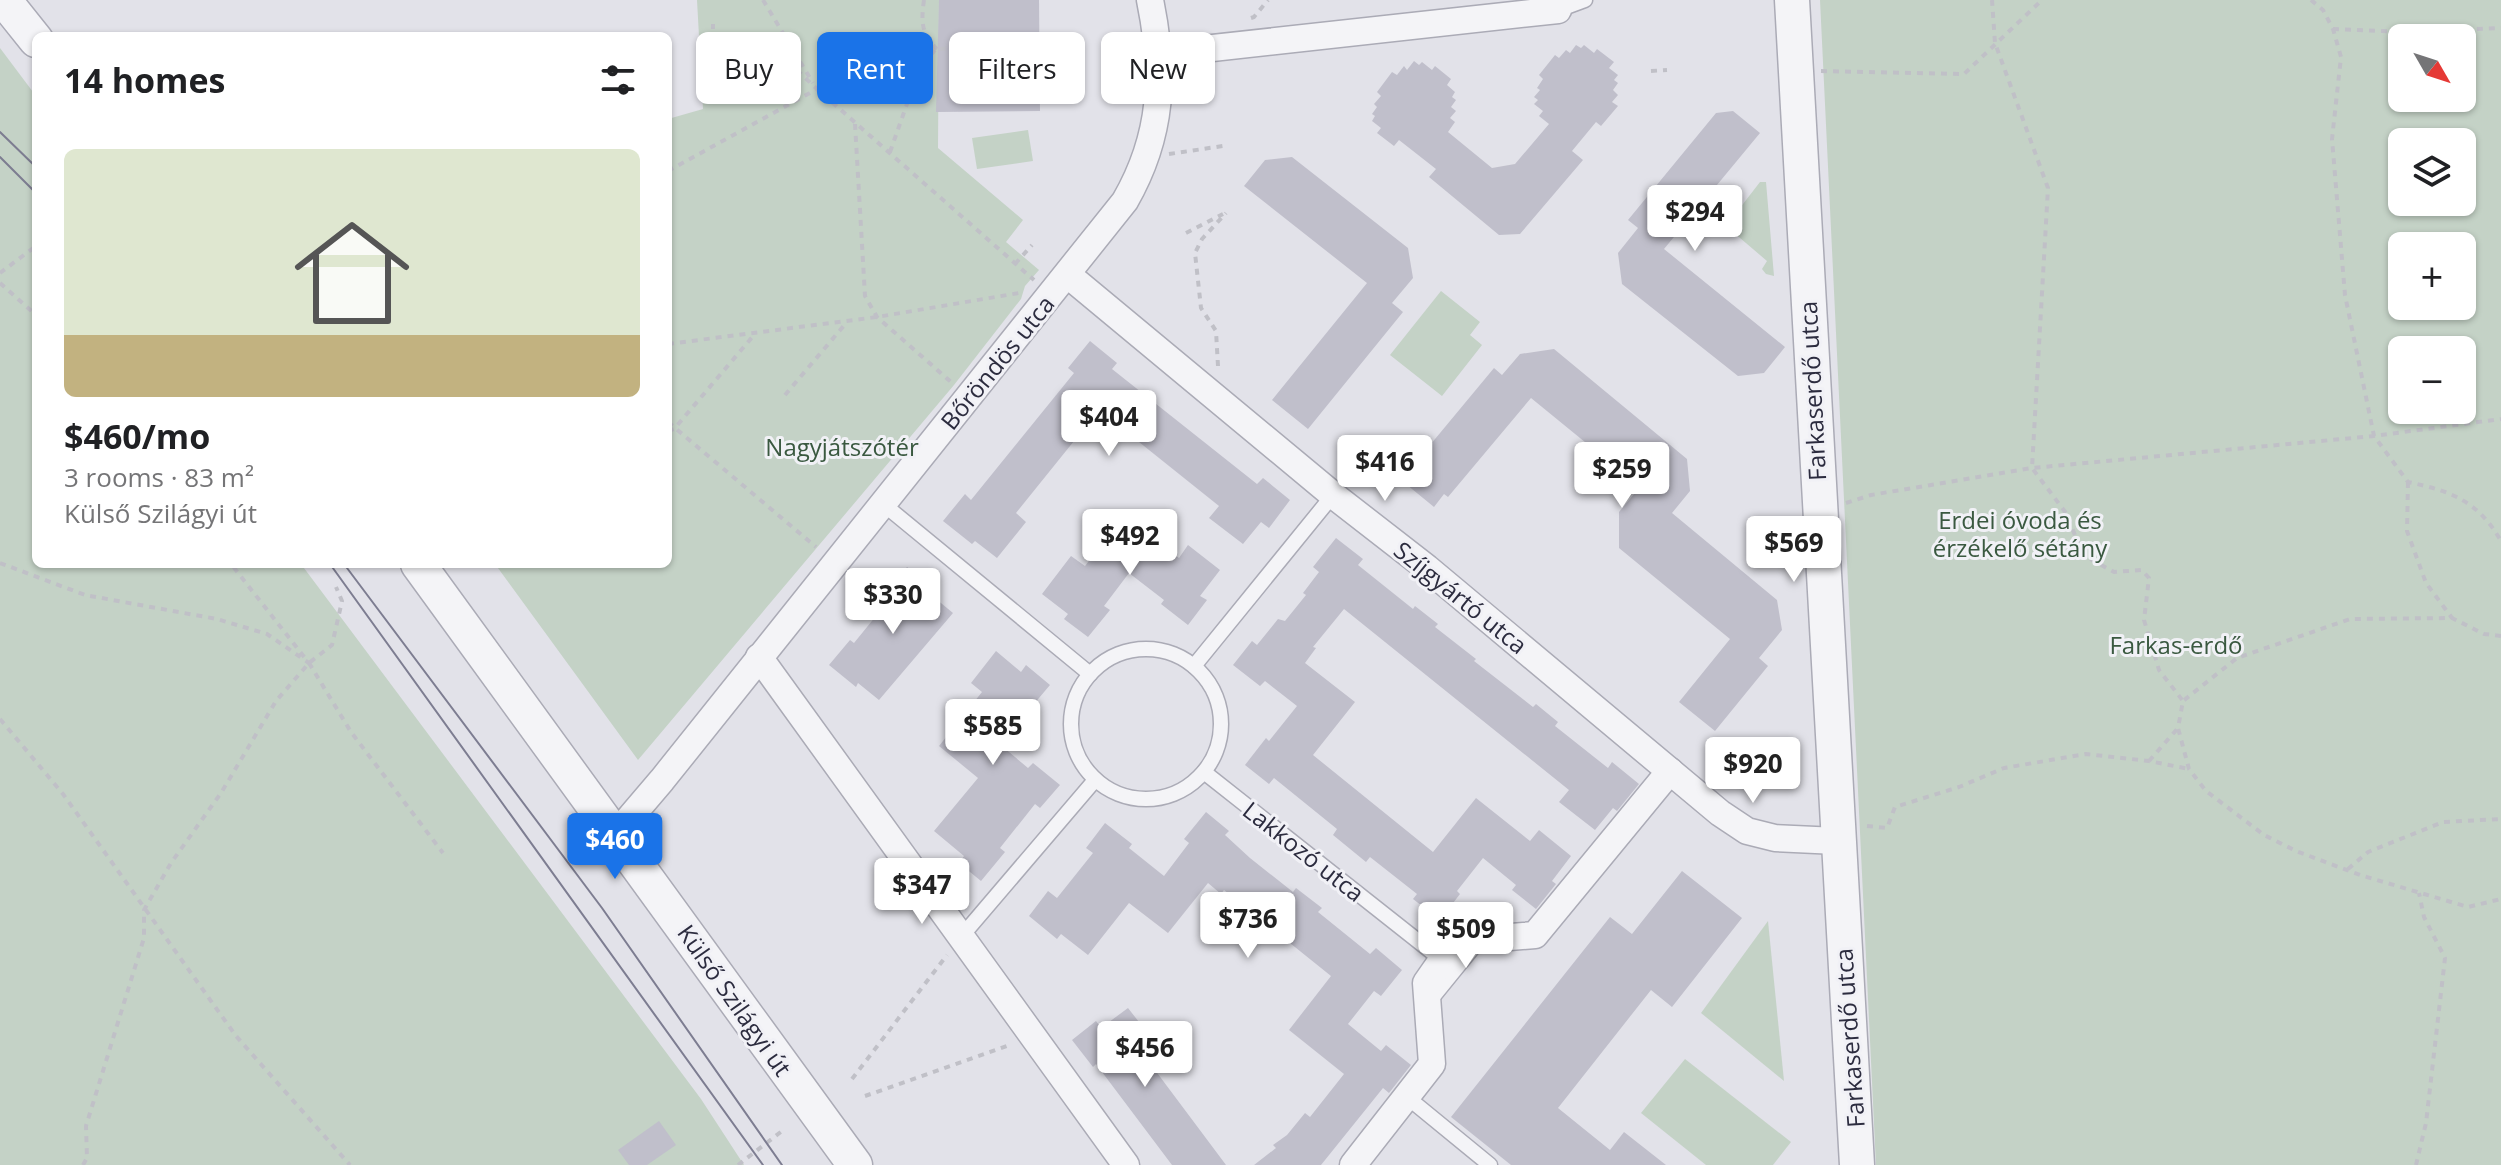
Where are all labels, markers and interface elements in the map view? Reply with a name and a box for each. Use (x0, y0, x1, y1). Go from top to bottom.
north arrow (2388, 24, 2476, 112)
map controls (2388, 24, 2476, 424)
chip: Buy (696, 32, 801, 104)
chip: Rent (817, 32, 933, 104)
chip: Filters (949, 32, 1085, 104)
chip: New (1101, 32, 1215, 104)
text: 14 homes (64, 57, 225, 103)
icon: filters (596, 58, 640, 102)
button: layers (2388, 128, 2476, 216)
pin: $294 (1648, 185, 1742, 253)
text: $294 (1665, 193, 1725, 229)
icon: home (280, 201, 424, 345)
button: + (2388, 232, 2476, 320)
street label: Bőröndös utca (933, 288, 1061, 436)
street label: Farkaserdő utca (1791, 300, 1833, 482)
button: − (2388, 336, 2476, 424)
pin: $404 (1062, 390, 1156, 458)
text: $404 (1079, 398, 1139, 434)
text: $460/mo (64, 413, 210, 459)
park label: Nagyjátszótér (765, 430, 919, 463)
pin: $416 (1338, 435, 1432, 503)
pin: $259 (1575, 442, 1669, 510)
text: $416 (1355, 443, 1415, 479)
text: $259 (1592, 450, 1652, 486)
text: 3 rooms · 83 m² (64, 459, 254, 495)
text: Külső Szilágyi út (64, 495, 257, 531)
park label: Erdei óvoda és érzékelő sétány (1933, 503, 2108, 564)
pin: $492 (1083, 509, 1177, 577)
pin: $569 (1747, 516, 1841, 584)
text: $492 (1100, 517, 1160, 553)
text: $569 (1764, 524, 1824, 560)
street label: Szíjgyártó utca (1388, 533, 1534, 661)
pin: $330 (846, 568, 940, 636)
text: $330 (863, 576, 923, 612)
park label: Farkas-erdő (2109, 628, 2243, 661)
pin: $585 (946, 699, 1040, 767)
text: $585 (963, 707, 1023, 743)
pin: $920 (1706, 737, 1800, 805)
text: $920 (1723, 745, 1783, 781)
street label: Lakkozó utca (1236, 793, 1372, 909)
pin: $460 (568, 813, 662, 881)
text: $460 (585, 821, 645, 857)
pin: $347 (875, 858, 969, 926)
text: $347 (892, 866, 952, 902)
pin: $736 (1201, 892, 1295, 960)
text: $736 (1218, 900, 1278, 936)
pin: $509 (1419, 902, 1513, 970)
text: $509 (1436, 910, 1496, 946)
street label: Külső Szilágyi út (670, 918, 800, 1082)
street label: Farkaserdő utca (1826, 947, 1872, 1129)
pin: $456 (1098, 1021, 1192, 1089)
text: $456 (1115, 1029, 1175, 1065)

